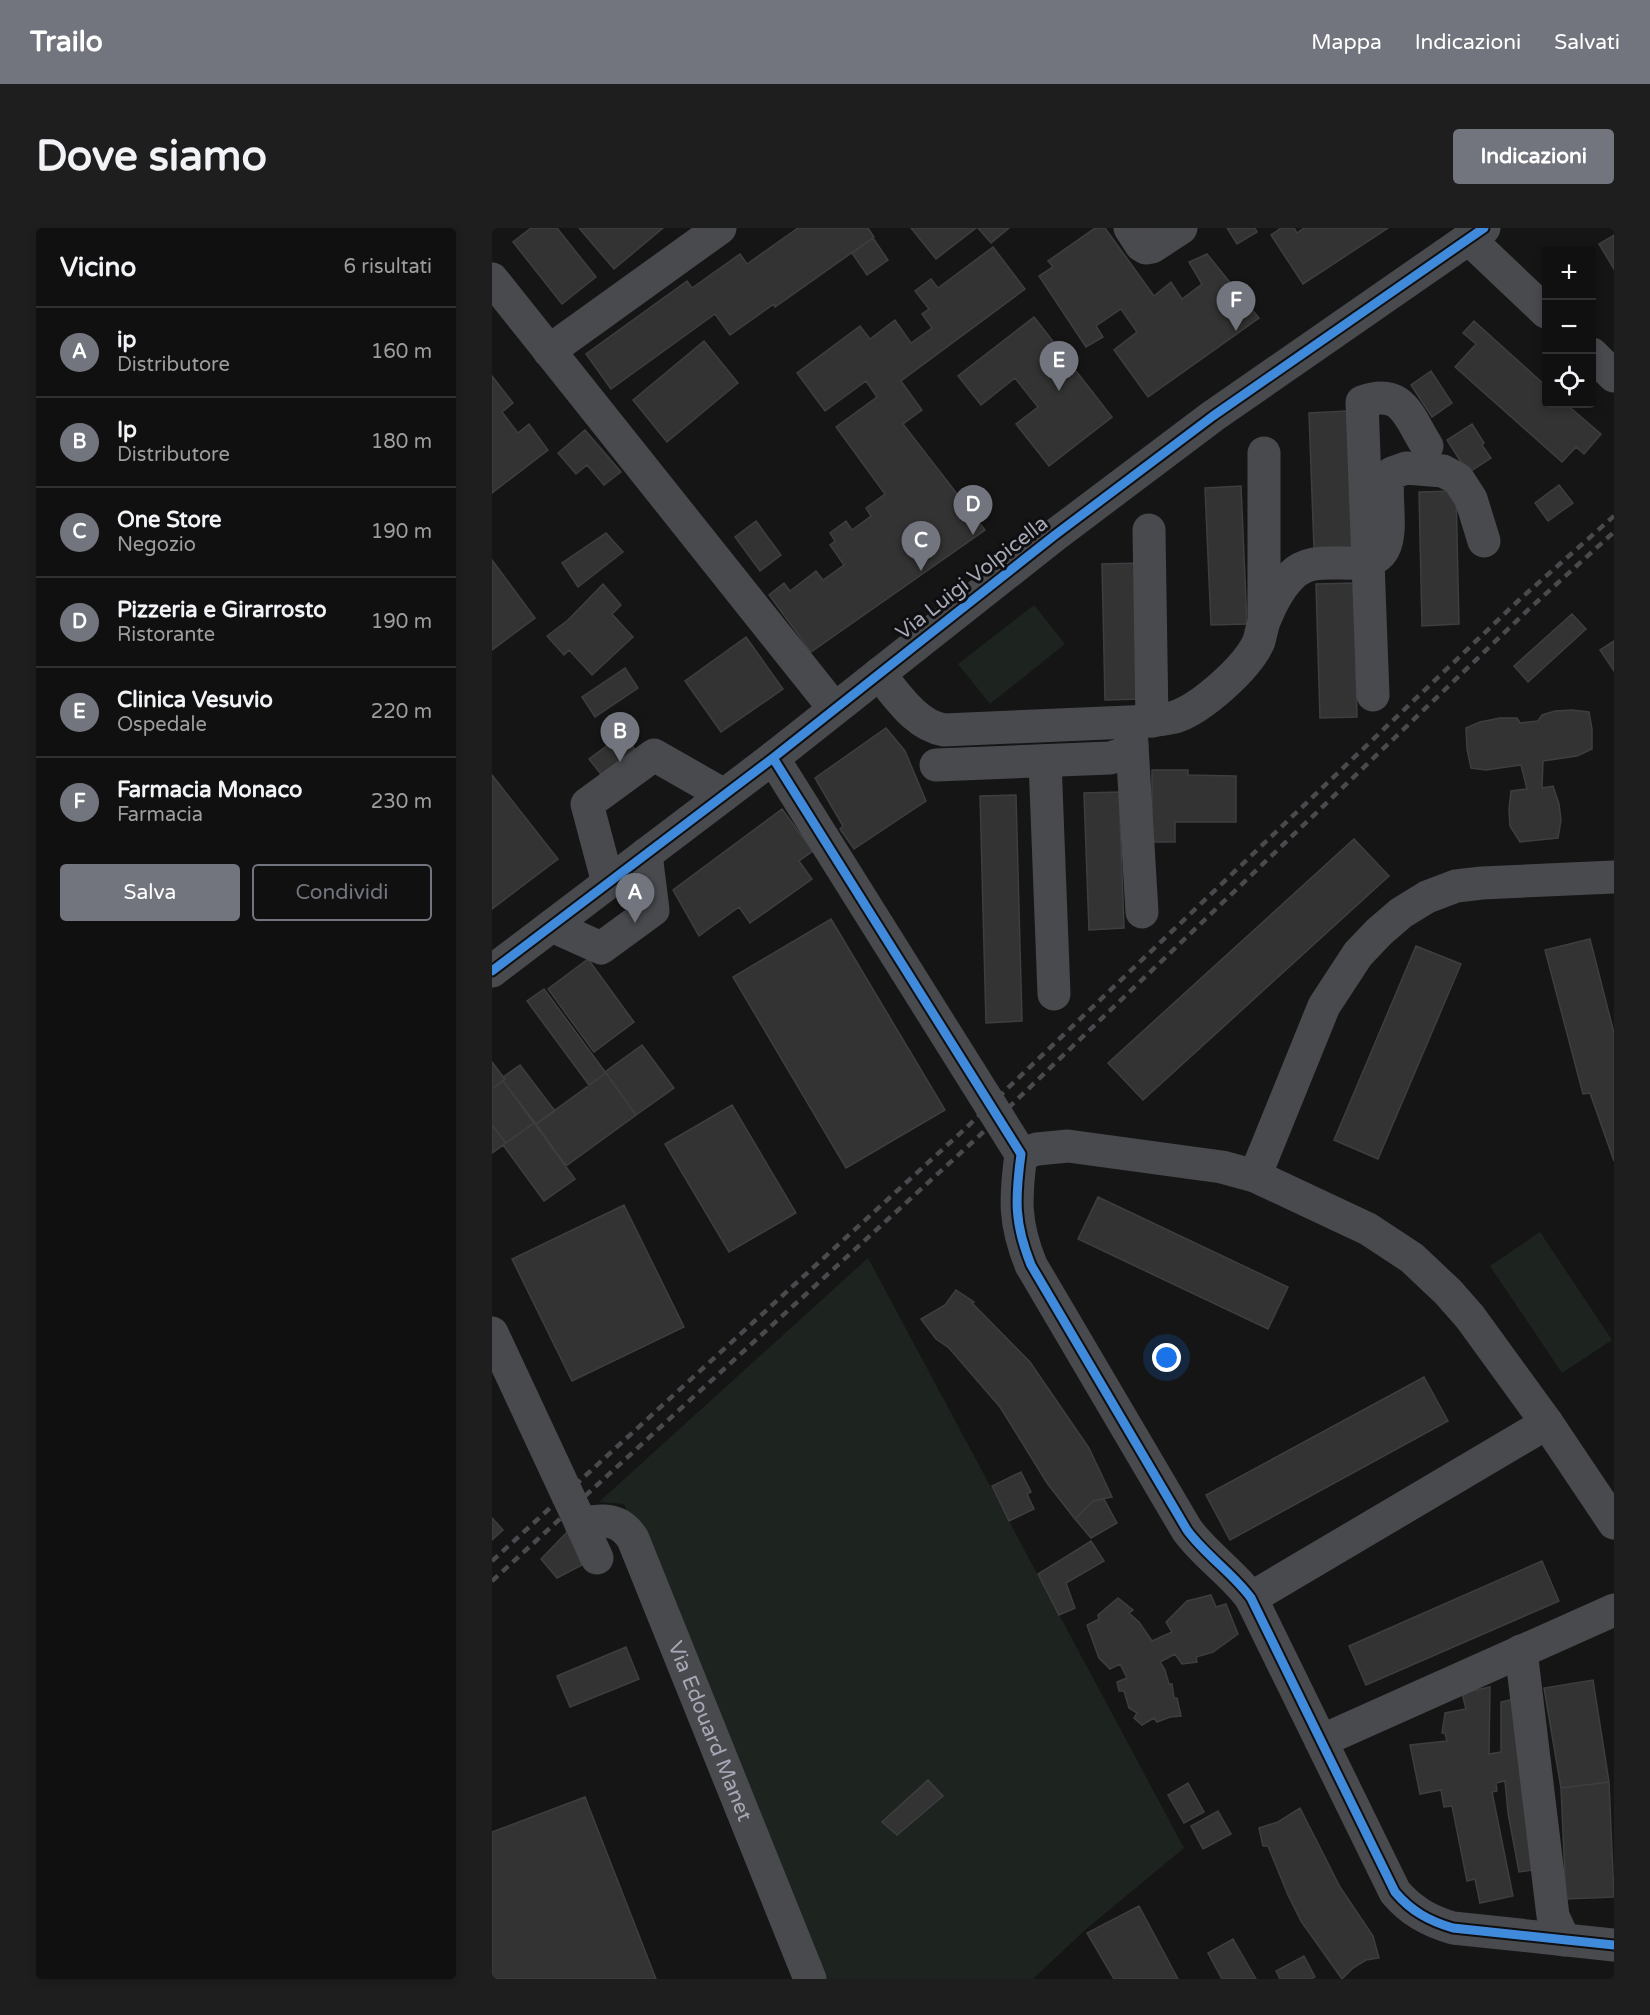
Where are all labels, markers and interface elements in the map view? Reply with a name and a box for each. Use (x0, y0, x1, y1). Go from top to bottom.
text: Trailo (30, 25, 103, 59)
text: Mappa (1311, 30, 1382, 55)
text: Indicazioni (1415, 30, 1521, 55)
text: Salvati (1554, 30, 1620, 55)
button: Indicazioni (1453, 129, 1614, 184)
text: Dove siamo (36, 131, 267, 182)
map controls (1542, 246, 1596, 408)
button: + (1542, 246, 1596, 300)
text: Vicino (60, 252, 136, 283)
text: 6 risultati (344, 255, 432, 279)
pin: F (1216, 282, 1256, 331)
button: − (1542, 300, 1596, 354)
text: ip (117, 327, 136, 353)
text: A (72, 340, 87, 364)
text: 160 m (371, 340, 432, 364)
pin: E (1040, 342, 1078, 391)
text: Distributore (117, 353, 230, 377)
button: locate (1542, 354, 1596, 408)
text: Ip (117, 417, 137, 443)
text: B (73, 430, 86, 454)
text: 180 m (371, 430, 432, 454)
text: Distributore (117, 443, 230, 467)
pin: D (954, 486, 992, 535)
text: One Store (117, 507, 221, 533)
street label: Via Luigi Volpicella (891, 511, 1053, 645)
text: C (73, 520, 86, 544)
text: 190 m (371, 520, 432, 544)
pin: C (902, 522, 940, 571)
text: Negozio (117, 533, 196, 557)
text: Pizzeria e Girarrosto (117, 597, 327, 623)
text: D (72, 610, 87, 634)
text: 190 m (371, 610, 432, 634)
text: Ristorante (117, 623, 215, 647)
text: Clinica Vesuvio (117, 687, 273, 713)
text: E (73, 700, 86, 724)
text: 220 m (371, 700, 432, 724)
pin: B (600, 712, 640, 762)
text: Ospedale (117, 713, 207, 737)
text: Farmacia Monaco (117, 777, 302, 803)
text: F (73, 790, 86, 814)
text: 230 m (371, 790, 432, 814)
text: Farmacia (117, 803, 203, 827)
button: Salva (60, 864, 240, 921)
button: Condividi (252, 864, 432, 921)
pin: A (616, 874, 654, 923)
your location (1152, 1343, 1181, 1372)
street label: Via Edouard Manet (663, 1637, 758, 1825)

